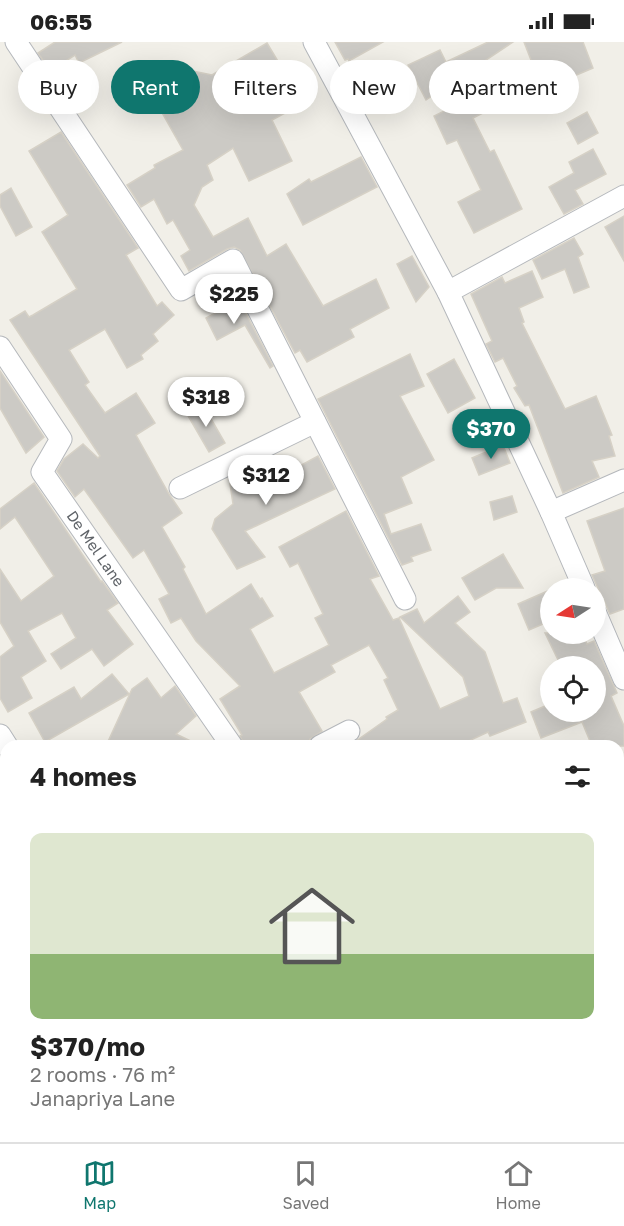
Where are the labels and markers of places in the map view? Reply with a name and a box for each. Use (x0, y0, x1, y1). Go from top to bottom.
pin: $225 (198, 274, 270, 325)
pin: $318 (170, 377, 242, 428)
pin: $370 (455, 409, 527, 460)
pin: $312 (230, 455, 302, 506)

